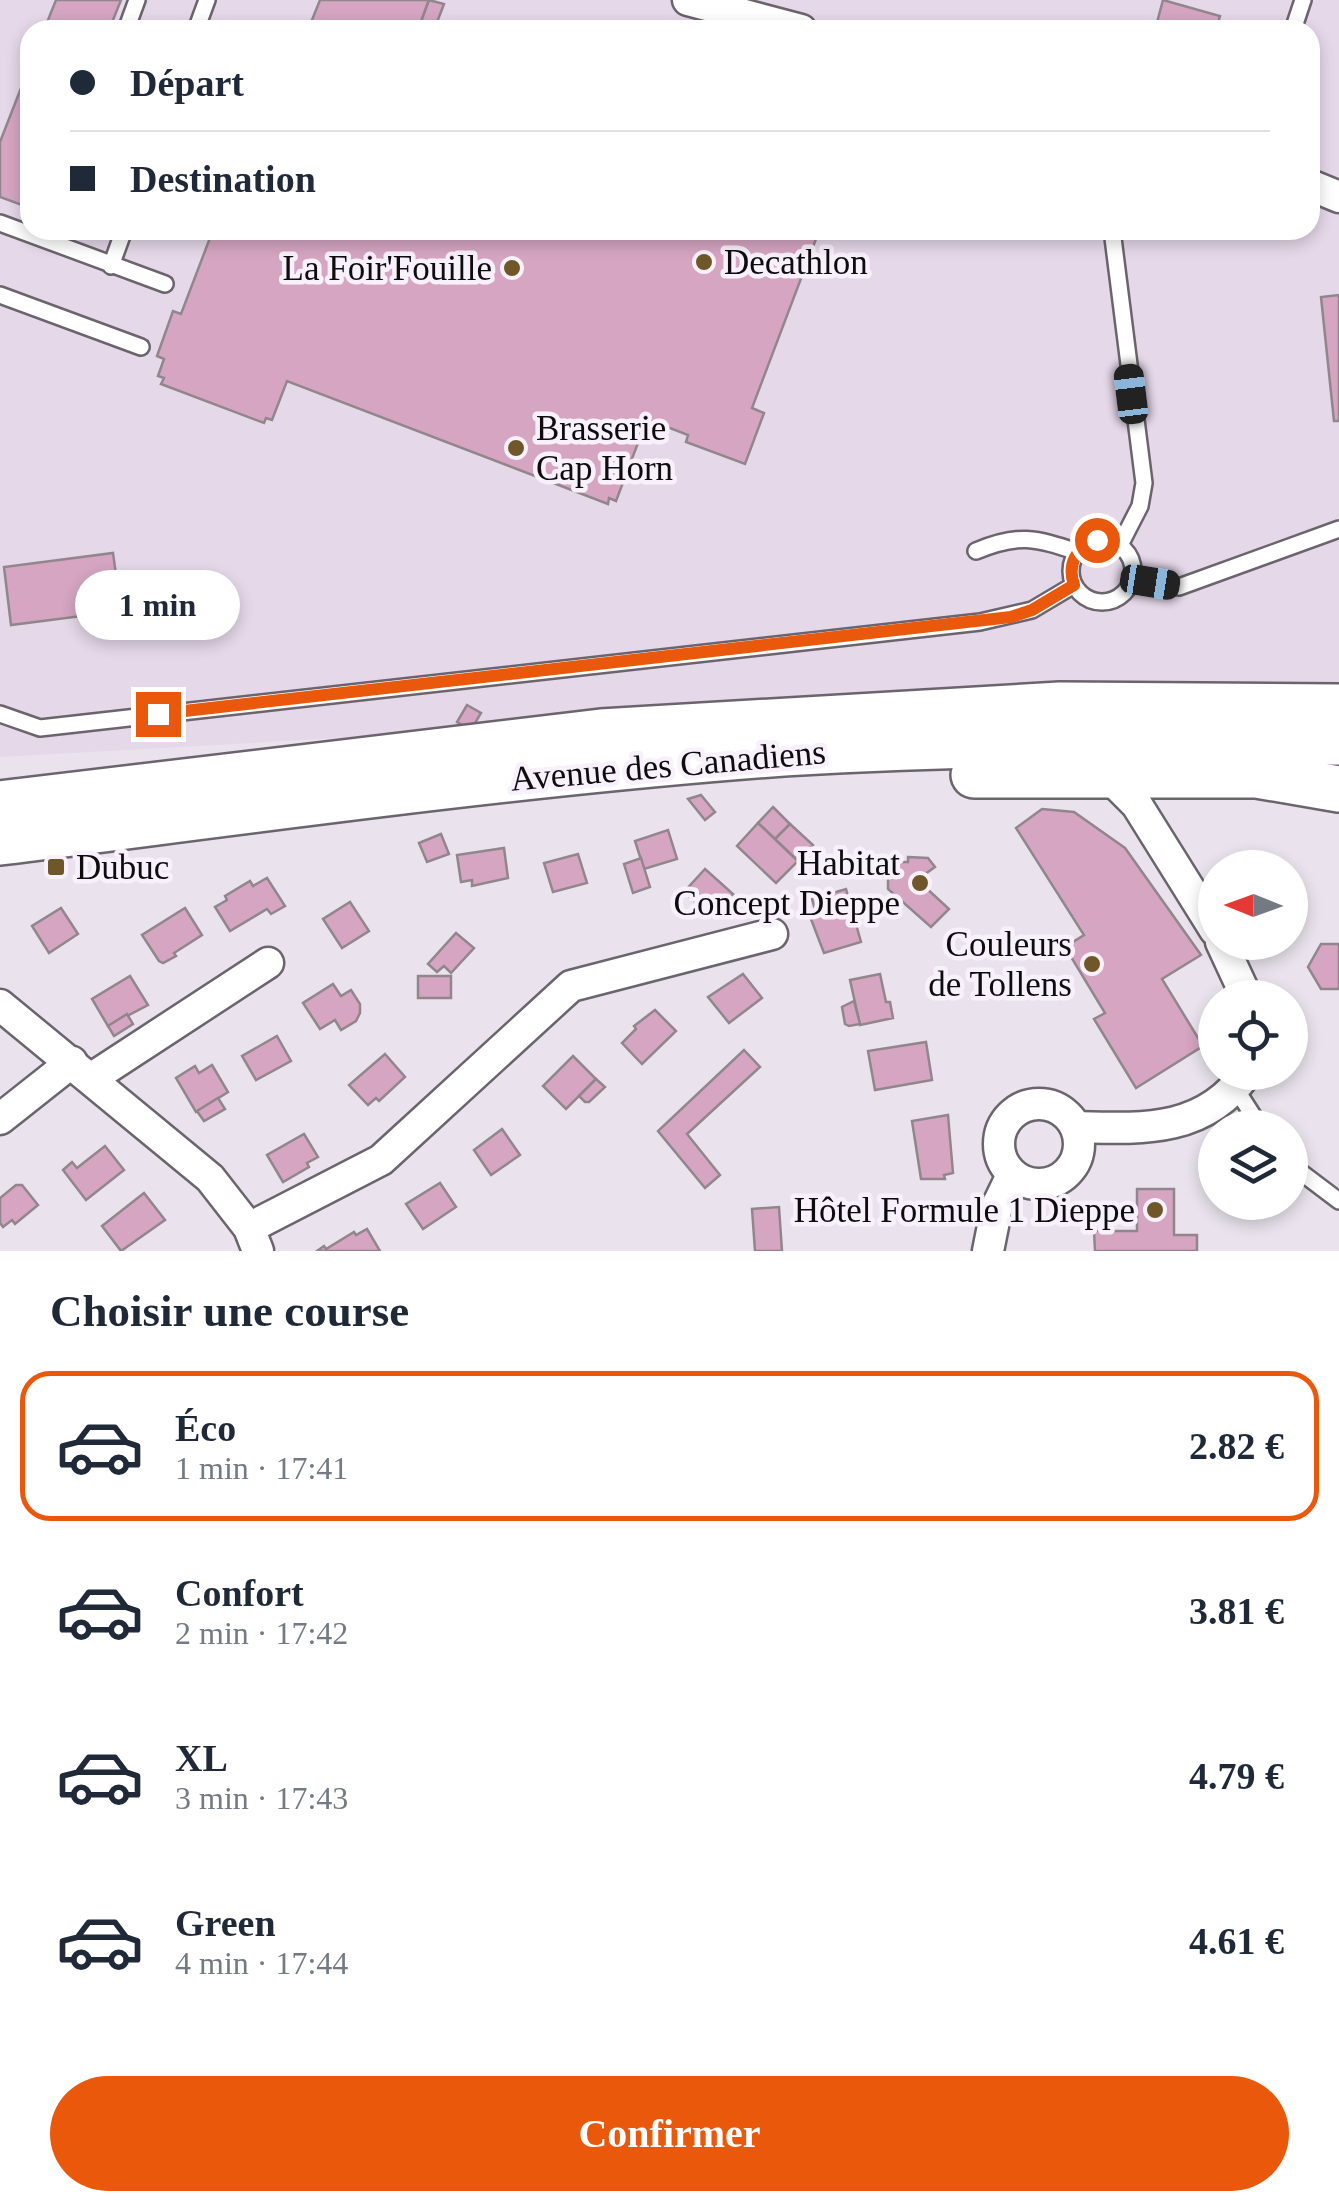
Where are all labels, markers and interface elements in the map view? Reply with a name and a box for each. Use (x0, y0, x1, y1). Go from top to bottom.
text: Départ (130, 62, 244, 104)
text: Destination (130, 158, 316, 200)
place label: Decathlon (724, 243, 868, 282)
place label: La Foir'Fouille (283, 249, 492, 288)
marker: Decathlon (693, 251, 715, 273)
marker: La Foir'Fouille (501, 257, 523, 279)
car (1112, 362, 1150, 426)
place label: Brasserie Cap Horn (536, 409, 673, 488)
marker: Brasserie Cap Horn (505, 437, 527, 459)
route start (1075, 518, 1120, 563)
car (1118, 562, 1182, 602)
callout: 1 min (76, 569, 240, 639)
text: 1 min (119, 587, 196, 623)
route end (136, 692, 181, 737)
street label: Avenue des Canadiens (509, 732, 827, 799)
place label: Habitat Concept Dieppe (674, 844, 900, 923)
place label: Dubuc (76, 848, 169, 887)
north arrow (1198, 850, 1308, 960)
map controls (1198, 850, 1308, 1220)
marker: Dubuc (45, 856, 67, 878)
marker: Habitat Concept Dieppe (909, 872, 931, 894)
place label: Couleurs de Tollens (928, 925, 1072, 1004)
marker: Couleurs de Tollens (1081, 953, 1103, 975)
button: locate (1198, 980, 1308, 1090)
button: layers (1198, 1110, 1308, 1220)
place label: Hôtel Formule 1 Dieppe (794, 1191, 1135, 1230)
marker: Hôtel Formule 1 Dieppe (1144, 1199, 1166, 1221)
text: Choisir une course (50, 1286, 409, 1336)
icon: car (55, 1401, 145, 1491)
text: Éco (175, 1407, 236, 1449)
text: 2.82 € (1189, 1425, 1284, 1467)
text: 1 min · 17:41 (175, 1450, 348, 1486)
icon: car (55, 1566, 145, 1656)
text: Confort (175, 1572, 304, 1614)
text: 3.81 € (1189, 1590, 1284, 1632)
text: 2 min · 17:42 (175, 1615, 348, 1651)
icon: car (55, 1731, 145, 1821)
text: XL (175, 1737, 228, 1779)
text: 4.79 € (1189, 1755, 1284, 1797)
text: 3 min · 17:43 (175, 1780, 348, 1816)
icon: car (55, 1896, 145, 1986)
text: Green (175, 1902, 276, 1944)
text: 4.61 € (1189, 1920, 1284, 1962)
text: 4 min · 17:44 (175, 1945, 348, 1981)
button: Confirmer (50, 2076, 1289, 2191)

